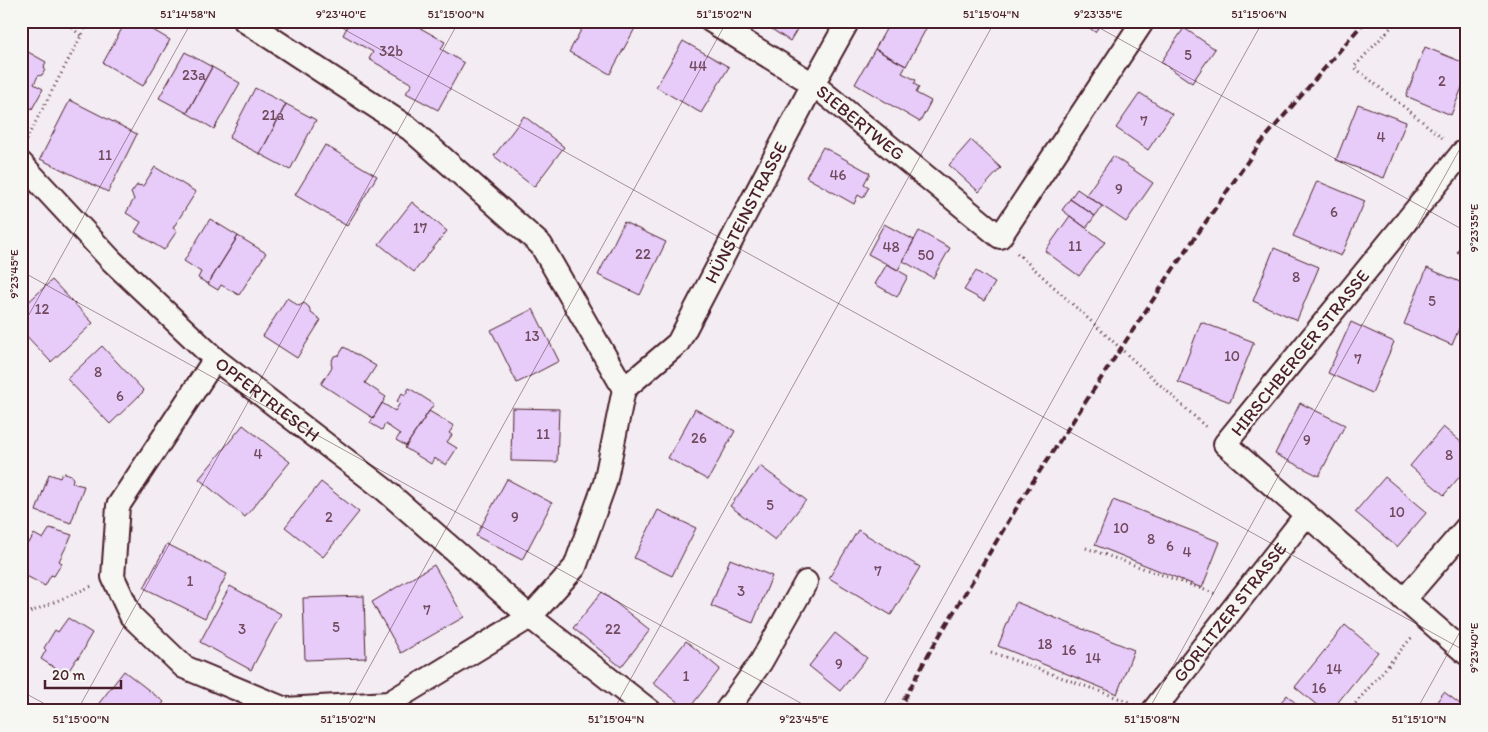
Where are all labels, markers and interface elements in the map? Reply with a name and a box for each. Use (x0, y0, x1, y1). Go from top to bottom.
text: 51°14'58"N (160, 7, 216, 21)
text: 9°23'40"E (316, 7, 367, 21)
text: 51°15'00"N (428, 7, 484, 21)
text: 51°15'02"N (696, 7, 752, 21)
text: 51°15'04"N (963, 7, 1019, 21)
text: 9°23'35"E (1074, 7, 1123, 21)
text: 51°15'06"N (1231, 7, 1287, 21)
house number: 32b (379, 42, 403, 60)
house number: 5 (1184, 46, 1192, 64)
house number: 44 (689, 57, 707, 75)
house number: 23a (182, 66, 206, 84)
house number: 2 (1438, 72, 1446, 90)
street label: SIEBERTWEG (812, 80, 909, 165)
house number: 21a (262, 106, 285, 124)
house number: 7 (1140, 112, 1148, 130)
house number: 4 (1376, 128, 1386, 146)
street label: HÜNSTEINSTRASSE (700, 138, 792, 287)
house number: 11 (98, 146, 112, 164)
house number: 46 (830, 166, 847, 184)
house number: 9 (1115, 180, 1123, 198)
house number: 6 (1330, 203, 1338, 221)
text: 9°23'35"E (1467, 203, 1481, 252)
house number: 17 (413, 219, 428, 237)
house number: 11 (1068, 237, 1082, 255)
house number: 48 (882, 238, 900, 256)
house number: 22 (635, 245, 651, 263)
house number: 50 (917, 246, 935, 264)
text: 9°23'45"E (7, 249, 21, 299)
street label: HIRSCHBERGER STRASSE (1226, 265, 1374, 441)
house number: 8 (1292, 268, 1300, 286)
house number: 5 (1428, 292, 1436, 310)
house number: 12 (35, 300, 50, 318)
house number: 13 (524, 327, 540, 345)
house number: 10 (1224, 347, 1240, 365)
house number: 7 (1354, 350, 1362, 368)
street label: OPFERTRIESCH (211, 352, 324, 447)
house number: 8 (94, 363, 102, 381)
house number: 6 (116, 387, 124, 405)
house number: 11 (536, 425, 550, 443)
house number: 26 (691, 429, 707, 447)
house number: 9 (1303, 431, 1311, 449)
house number: 4 (253, 445, 263, 463)
house number: 8 (1445, 446, 1453, 464)
house number: 5 (766, 496, 774, 514)
house number: 10 (1389, 503, 1405, 521)
house number: 2 (325, 508, 333, 526)
house number: 9 (511, 508, 519, 526)
house number: 10 (1113, 519, 1129, 537)
house number: 8 (1147, 530, 1155, 548)
house number: 6 (1166, 537, 1174, 555)
street label: GÖRLITZER STRASSE (1169, 538, 1291, 687)
house number: 4 (1182, 543, 1192, 561)
house number: 7 (874, 562, 882, 580)
house number: 1 (187, 572, 194, 590)
house number: 3 (737, 582, 745, 600)
house number: 7 (423, 601, 431, 619)
house number: 5 (332, 618, 340, 636)
house number: 3 (238, 620, 246, 638)
house number: 22 (605, 620, 621, 638)
text: 9°23'40"E (1467, 622, 1481, 673)
house number: 18 (1037, 635, 1053, 653)
house number: 16 (1062, 641, 1077, 659)
house number: 14 (1085, 649, 1101, 667)
house number: 9 (835, 655, 843, 673)
scale bar (45, 657, 121, 689)
house number: 14 (1326, 660, 1342, 678)
text: 20 m (52, 666, 86, 684)
house number: 1 (683, 667, 690, 685)
house number: 16 (1312, 679, 1327, 697)
text: 51°15'00"N (53, 712, 109, 726)
text: 51°15'02"N (320, 712, 376, 726)
text: 51°15'04"N (588, 712, 644, 726)
text: 9°23'45"E (779, 712, 829, 726)
text: 51°15'08"N (1124, 712, 1180, 726)
text: 51°15'10"N (1392, 712, 1446, 726)

